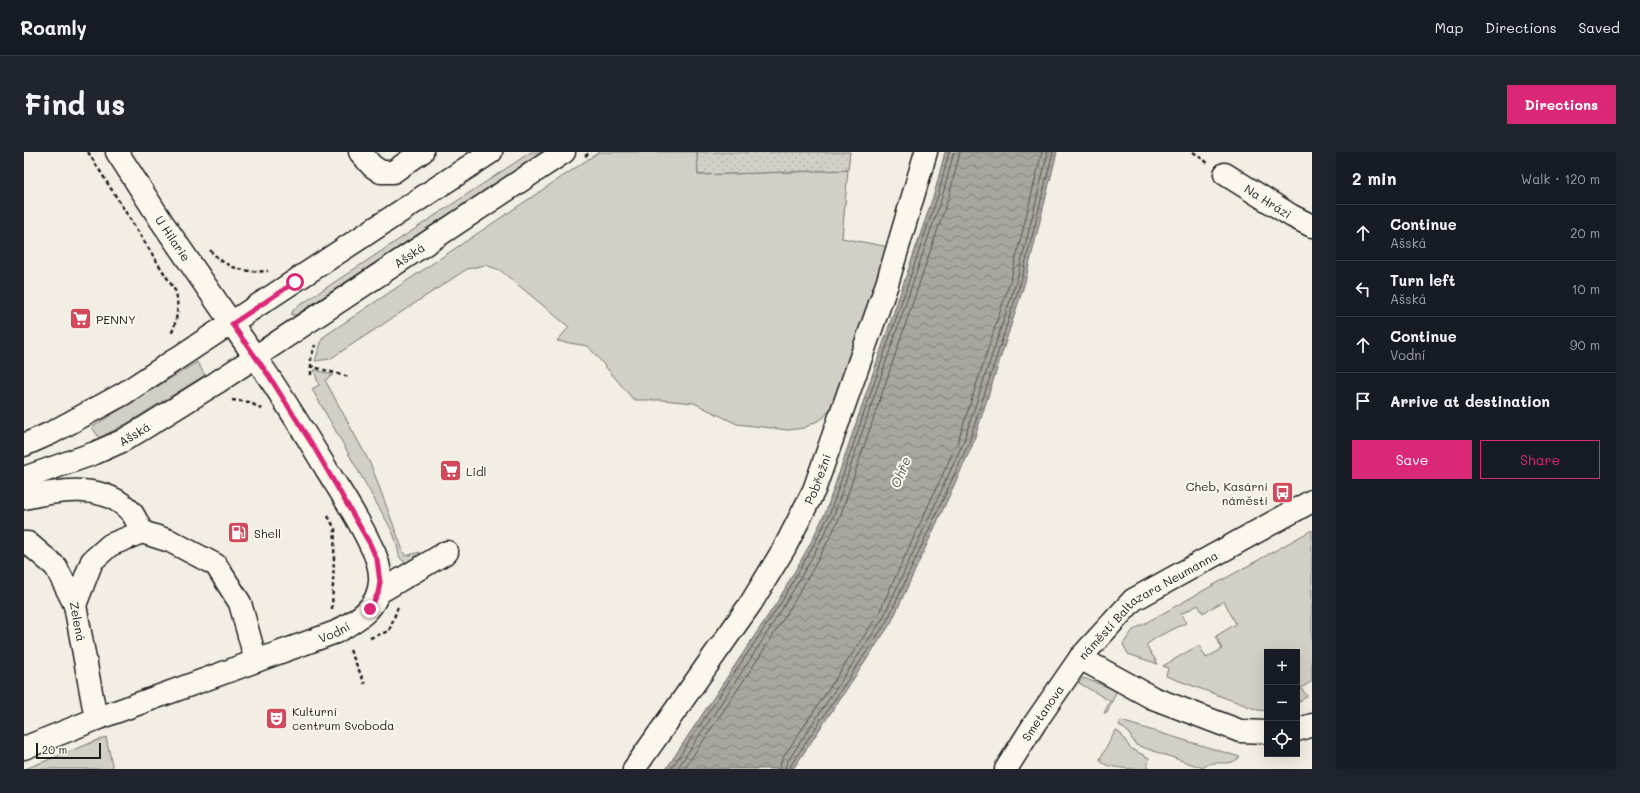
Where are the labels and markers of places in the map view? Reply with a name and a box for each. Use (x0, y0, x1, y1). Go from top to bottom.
supermarket icon: PENNY (67, 306, 93, 332)
place label: PENNY (96, 311, 136, 327)
supermarket icon: Lidl (438, 458, 464, 484)
place label: Lidl (466, 463, 487, 479)
place label: Cheb, Kasární náměstí (1186, 478, 1268, 508)
bus stop icon: Cheb, Kasární náměstí (1270, 480, 1296, 506)
fuel station icon: Shell (226, 520, 252, 546)
place label: Shell (254, 525, 281, 541)
place label: Kulturní centrum Svoboda (292, 703, 394, 733)
theatre icon: Kulturní centrum Svoboda (264, 705, 290, 731)

